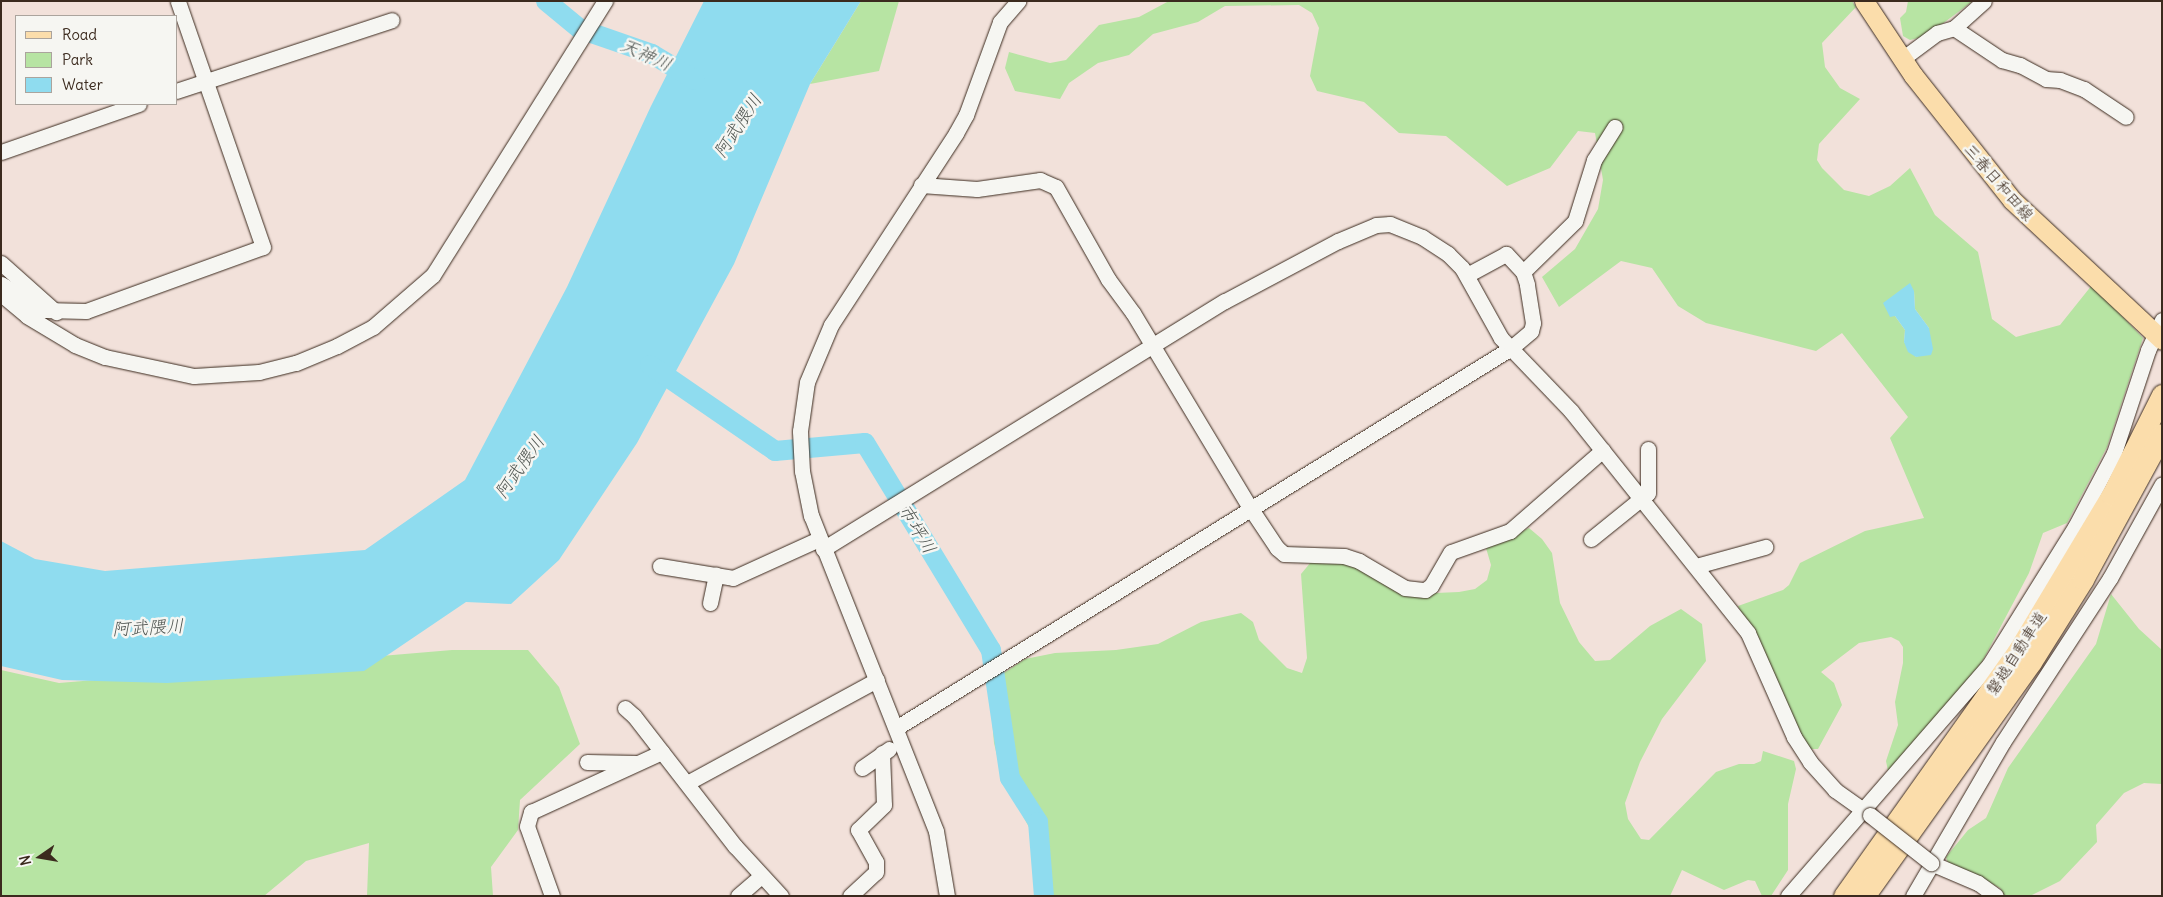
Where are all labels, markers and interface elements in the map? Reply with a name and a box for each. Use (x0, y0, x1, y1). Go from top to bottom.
legend (15, 15, 178, 105)
text: Road (62, 25, 97, 44)
water label: 天神川 (617, 34, 675, 76)
text: Park (62, 50, 93, 69)
text: Water (62, 75, 103, 94)
water label: 阿武隈川 (709, 90, 767, 162)
street label: 三春日和田線 (1960, 139, 2038, 225)
water label: 阿武隈川 (491, 431, 549, 503)
water label: 市坪川 (894, 500, 940, 558)
street label: 磐越自動車道 (1982, 608, 2050, 698)
water label: 阿武隈川 (111, 615, 185, 641)
north arrow (15, 832, 65, 882)
text: N (16, 854, 35, 867)

